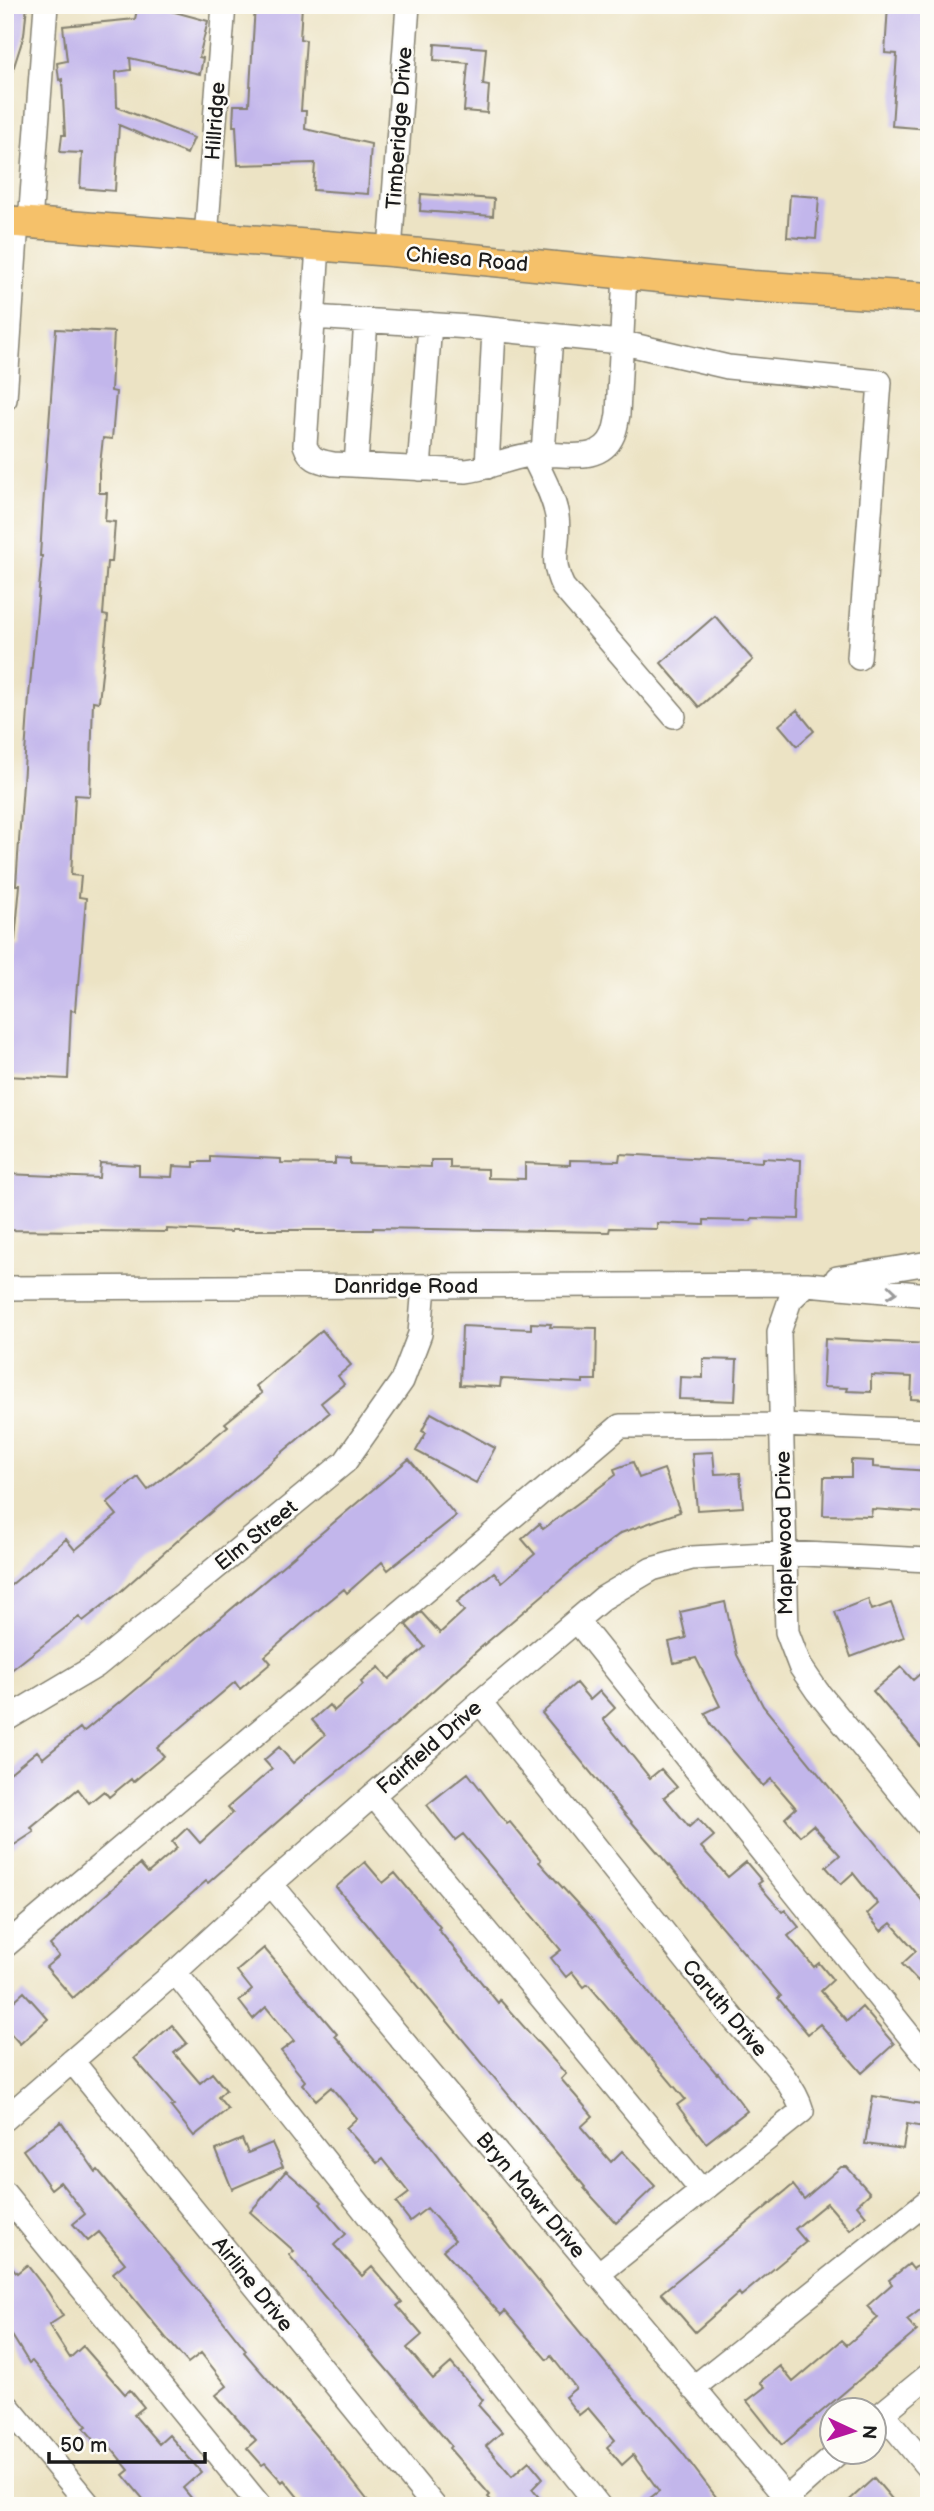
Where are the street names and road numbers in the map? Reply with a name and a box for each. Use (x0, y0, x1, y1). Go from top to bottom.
street label: Timberidge Drive (381, 46, 418, 210)
street label: Hillridge (200, 81, 231, 161)
street label: Chiesa Road (405, 242, 529, 277)
street label: Danridge Road (334, 1274, 478, 1299)
street label: Maplewood Drive (771, 1451, 798, 1615)
street label: Elm Street (210, 1494, 303, 1576)
street label: Fairfield Drive (372, 1695, 487, 1800)
street label: Caruth Drive (677, 1955, 773, 2062)
street label: Bryn Mawr Drive (471, 2127, 591, 2263)
street label: Airline Drive (207, 2232, 298, 2337)

